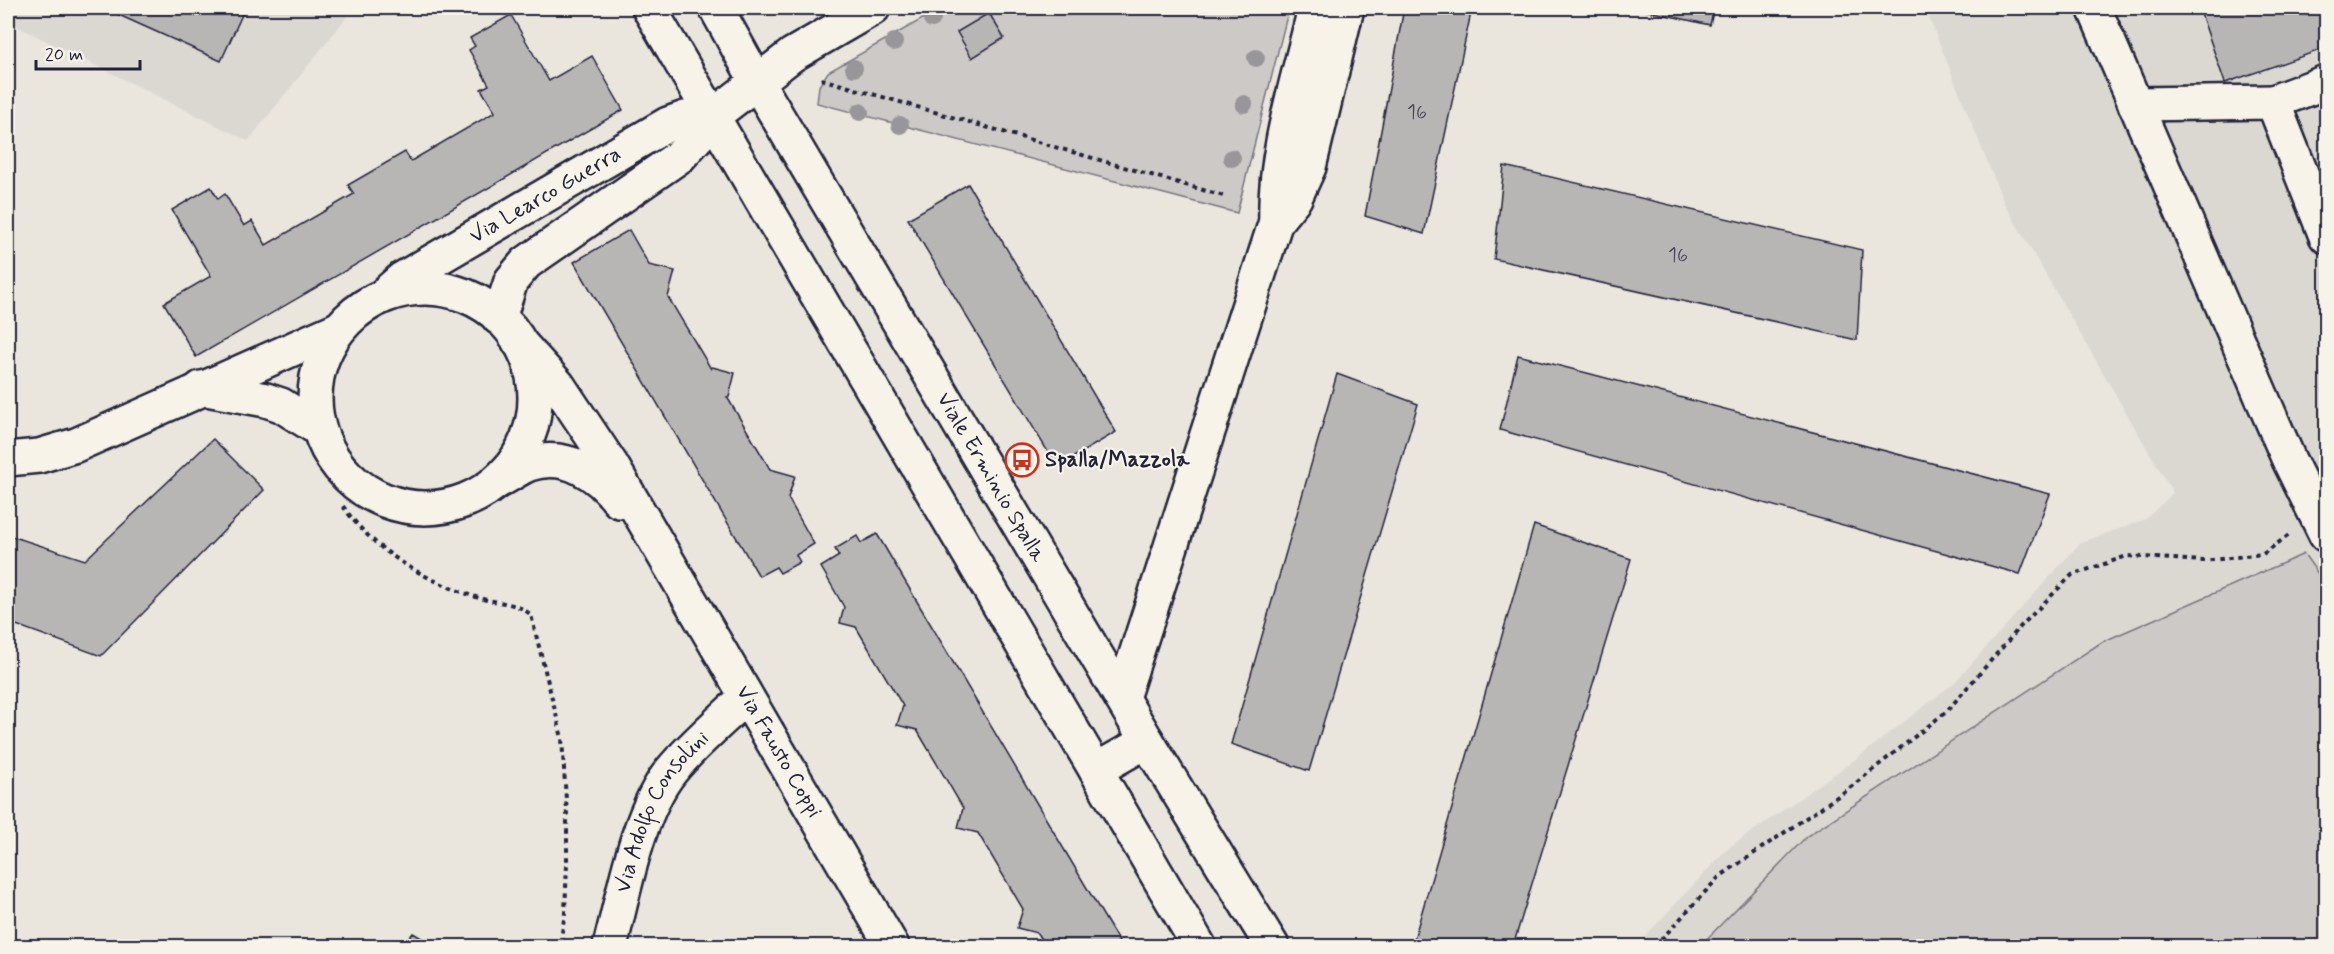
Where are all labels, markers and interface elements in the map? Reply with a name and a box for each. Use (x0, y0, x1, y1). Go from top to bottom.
scale bar (36, 33, 140, 71)
text: 20 m (45, 43, 83, 67)
house number: 16 (1407, 99, 1427, 126)
street label: Via Learco Guerra (465, 140, 626, 250)
house number: 16 (1668, 242, 1688, 269)
street label: Viale Erminio Spalla (930, 387, 1052, 568)
bus stop icon: Spalla/Mazzola (1004, 442, 1040, 478)
place label: Spalla/Mazzola (1045, 446, 1190, 474)
street label: Via Fausto Coppi (729, 680, 828, 823)
street label: Via Adolfo Consolini (609, 725, 715, 896)

